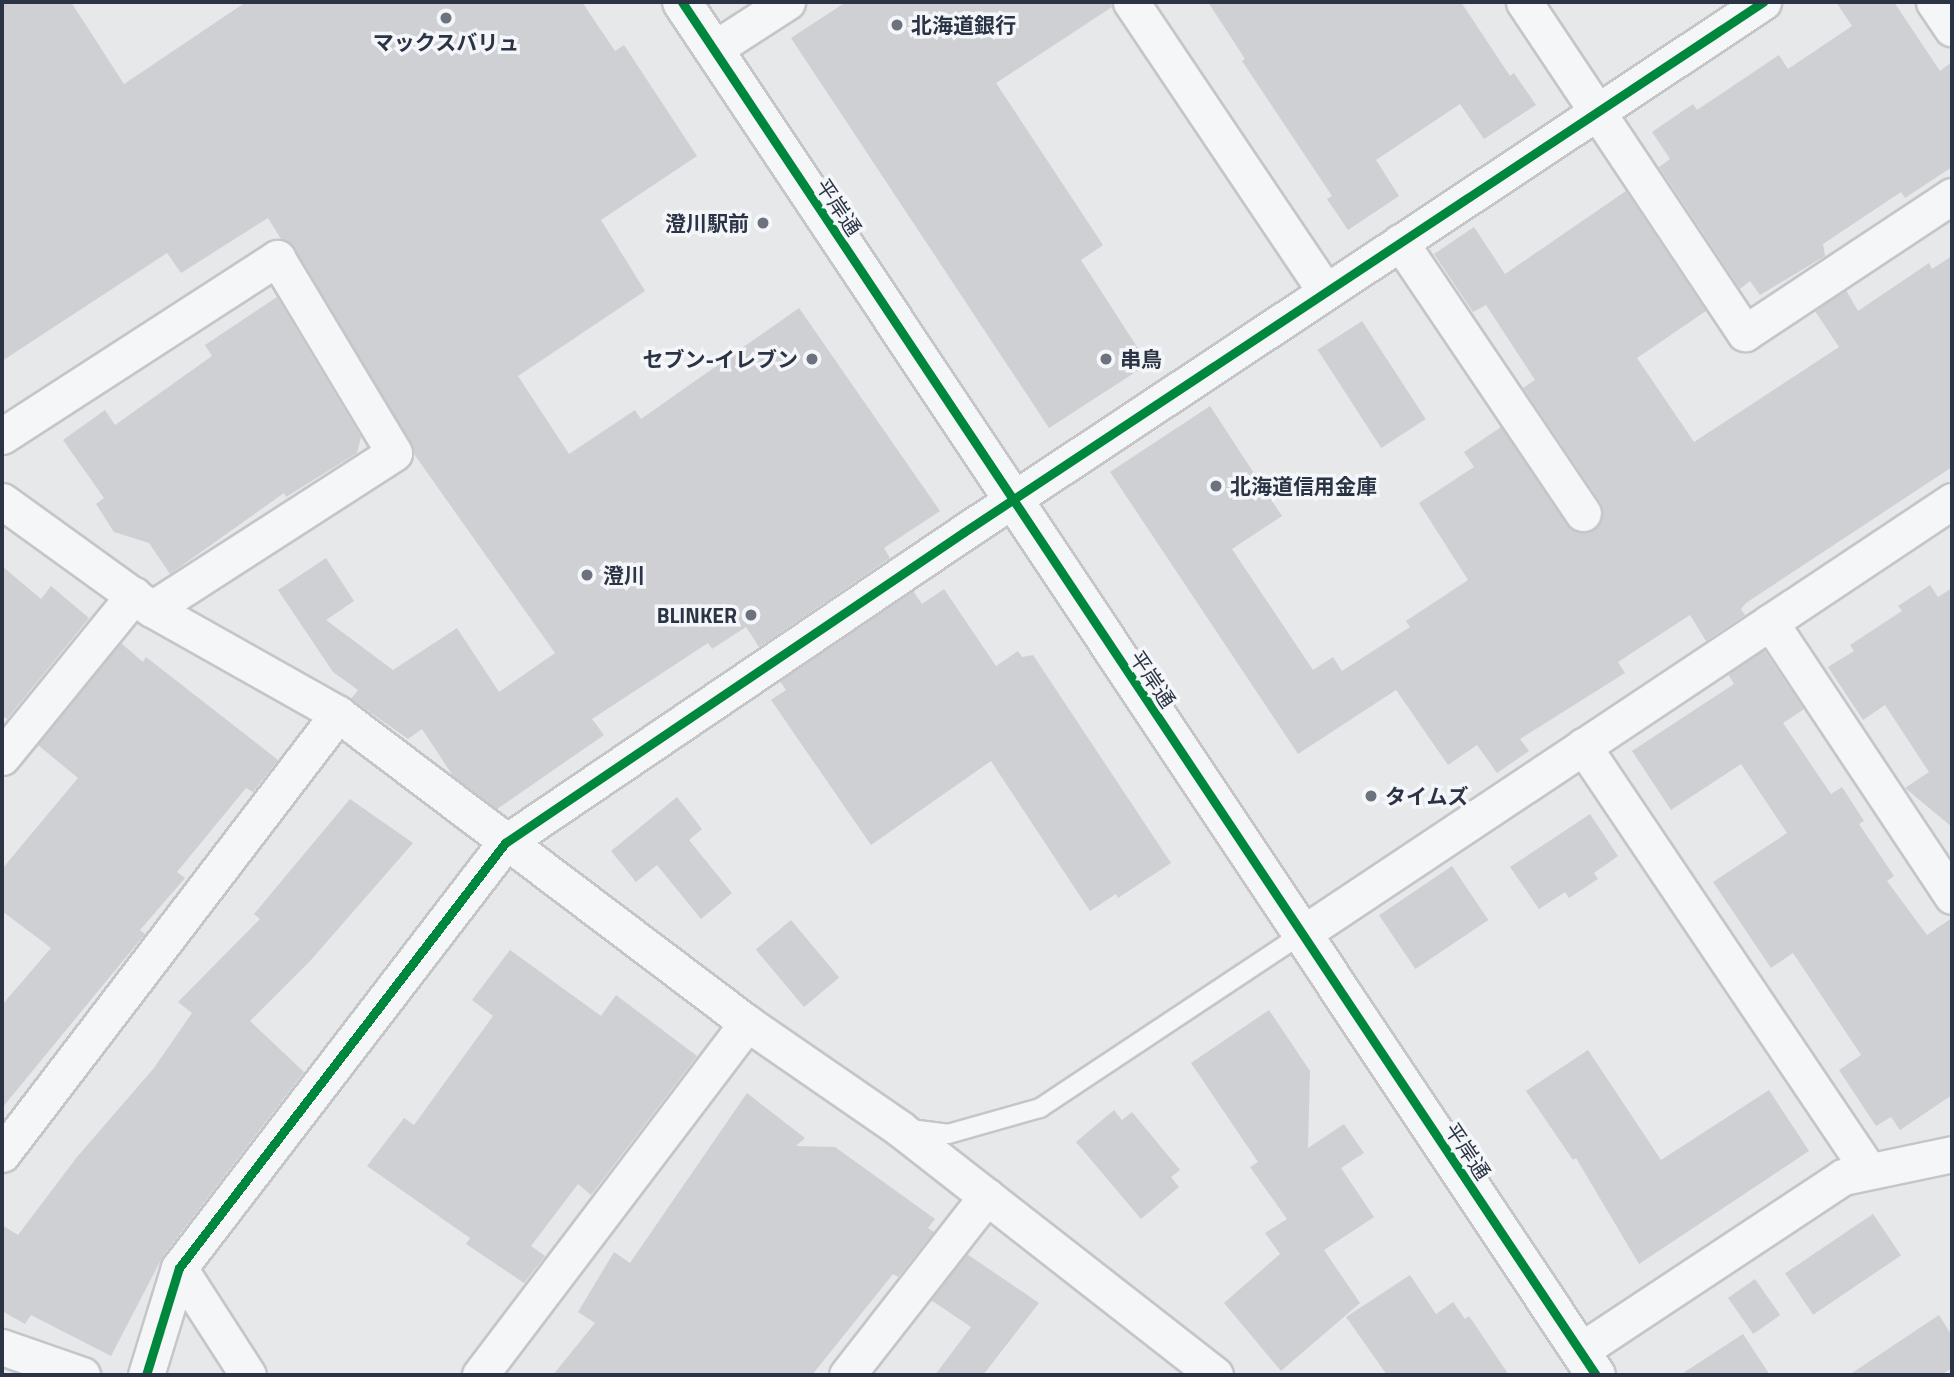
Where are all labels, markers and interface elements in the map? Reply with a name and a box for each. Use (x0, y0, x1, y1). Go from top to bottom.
marker: マックスバリュ (438, 10, 454, 26)
place label: 北海道銀行 (911, 12, 1016, 38)
marker: 北海道銀行 (889, 17, 905, 33)
place label: マックスバリュ (373, 29, 519, 55)
street label: 平岸通 (811, 174, 867, 240)
place label: 澄川駅前 (665, 210, 749, 236)
marker: 澄川駅前 (755, 215, 771, 231)
place label: セブン-イレブン (642, 346, 798, 372)
place label: 串鳥 (1120, 346, 1162, 372)
marker: セブン-イレブン (804, 351, 820, 367)
marker: 串鳥 (1098, 351, 1114, 367)
place label: 北海道信用金庫 (1230, 473, 1377, 499)
marker: 北海道信用金庫 (1208, 478, 1224, 494)
place label: 澄川 (603, 562, 645, 588)
marker: 澄川 (577, 565, 597, 585)
place label: BLINKER (657, 602, 737, 628)
marker: BLINKER (743, 607, 759, 623)
street label: 平岸通 (1125, 646, 1181, 712)
place label: タイムズ (1385, 783, 1469, 809)
marker: タイムズ (1363, 788, 1379, 804)
street label: 平岸通 (1440, 1118, 1496, 1184)

